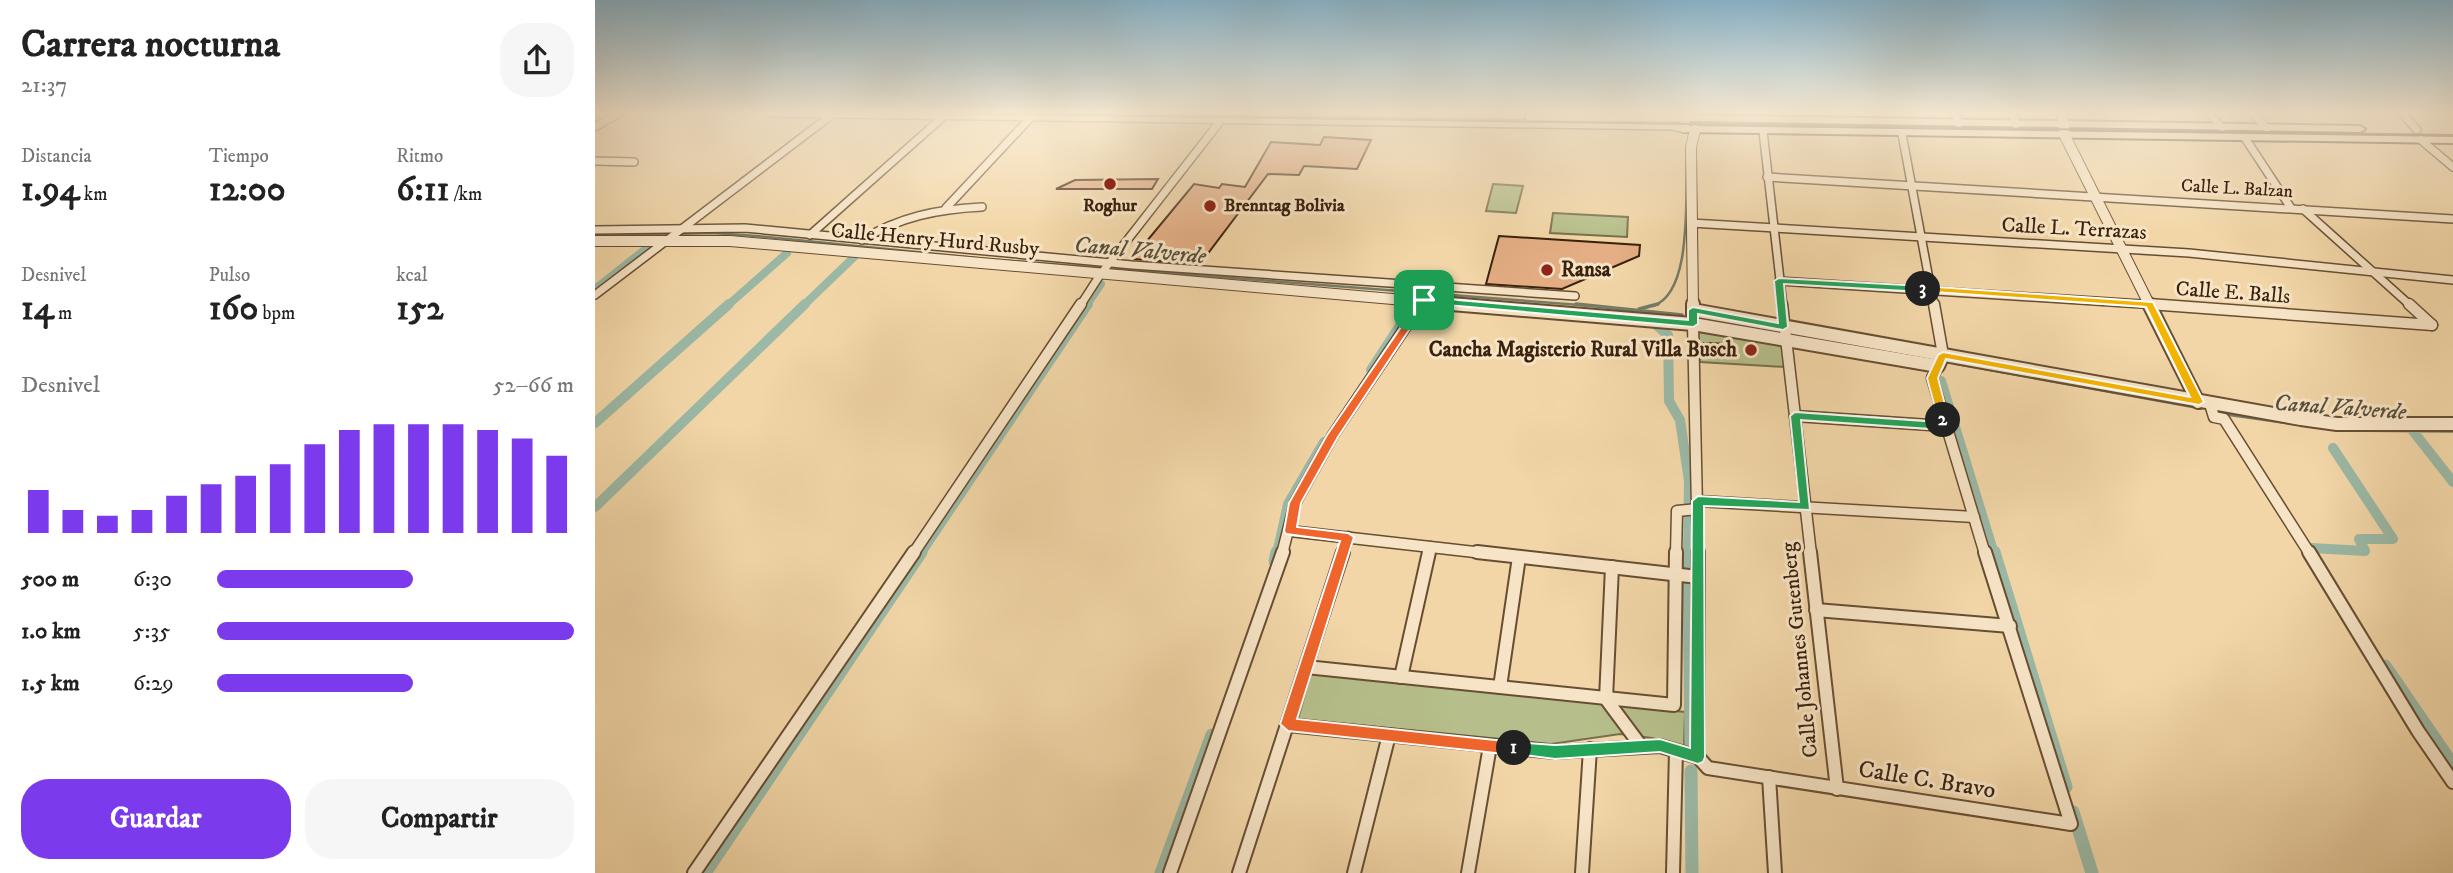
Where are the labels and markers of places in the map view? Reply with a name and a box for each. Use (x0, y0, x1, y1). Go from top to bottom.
marker: Roghur (1102, 176, 1118, 192)
place label: Roghur (1083, 195, 1137, 217)
place label: Brenntag Bolivia (1224, 195, 1345, 217)
marker: Brenntag Bolivia (1202, 198, 1218, 214)
place label: Ransa (1561, 257, 1612, 283)
marker: Ransa (1539, 262, 1555, 278)
pin (1394, 270, 1454, 330)
pin: 3 (1905, 272, 1941, 306)
place label: Cancha Magisterio Rural Villa Busch (1429, 337, 1738, 363)
marker: Cancha Magisterio Rural Villa Busch (1743, 342, 1759, 358)
pin: 2 (1925, 402, 1961, 438)
pin: 1 (1497, 730, 1531, 766)

